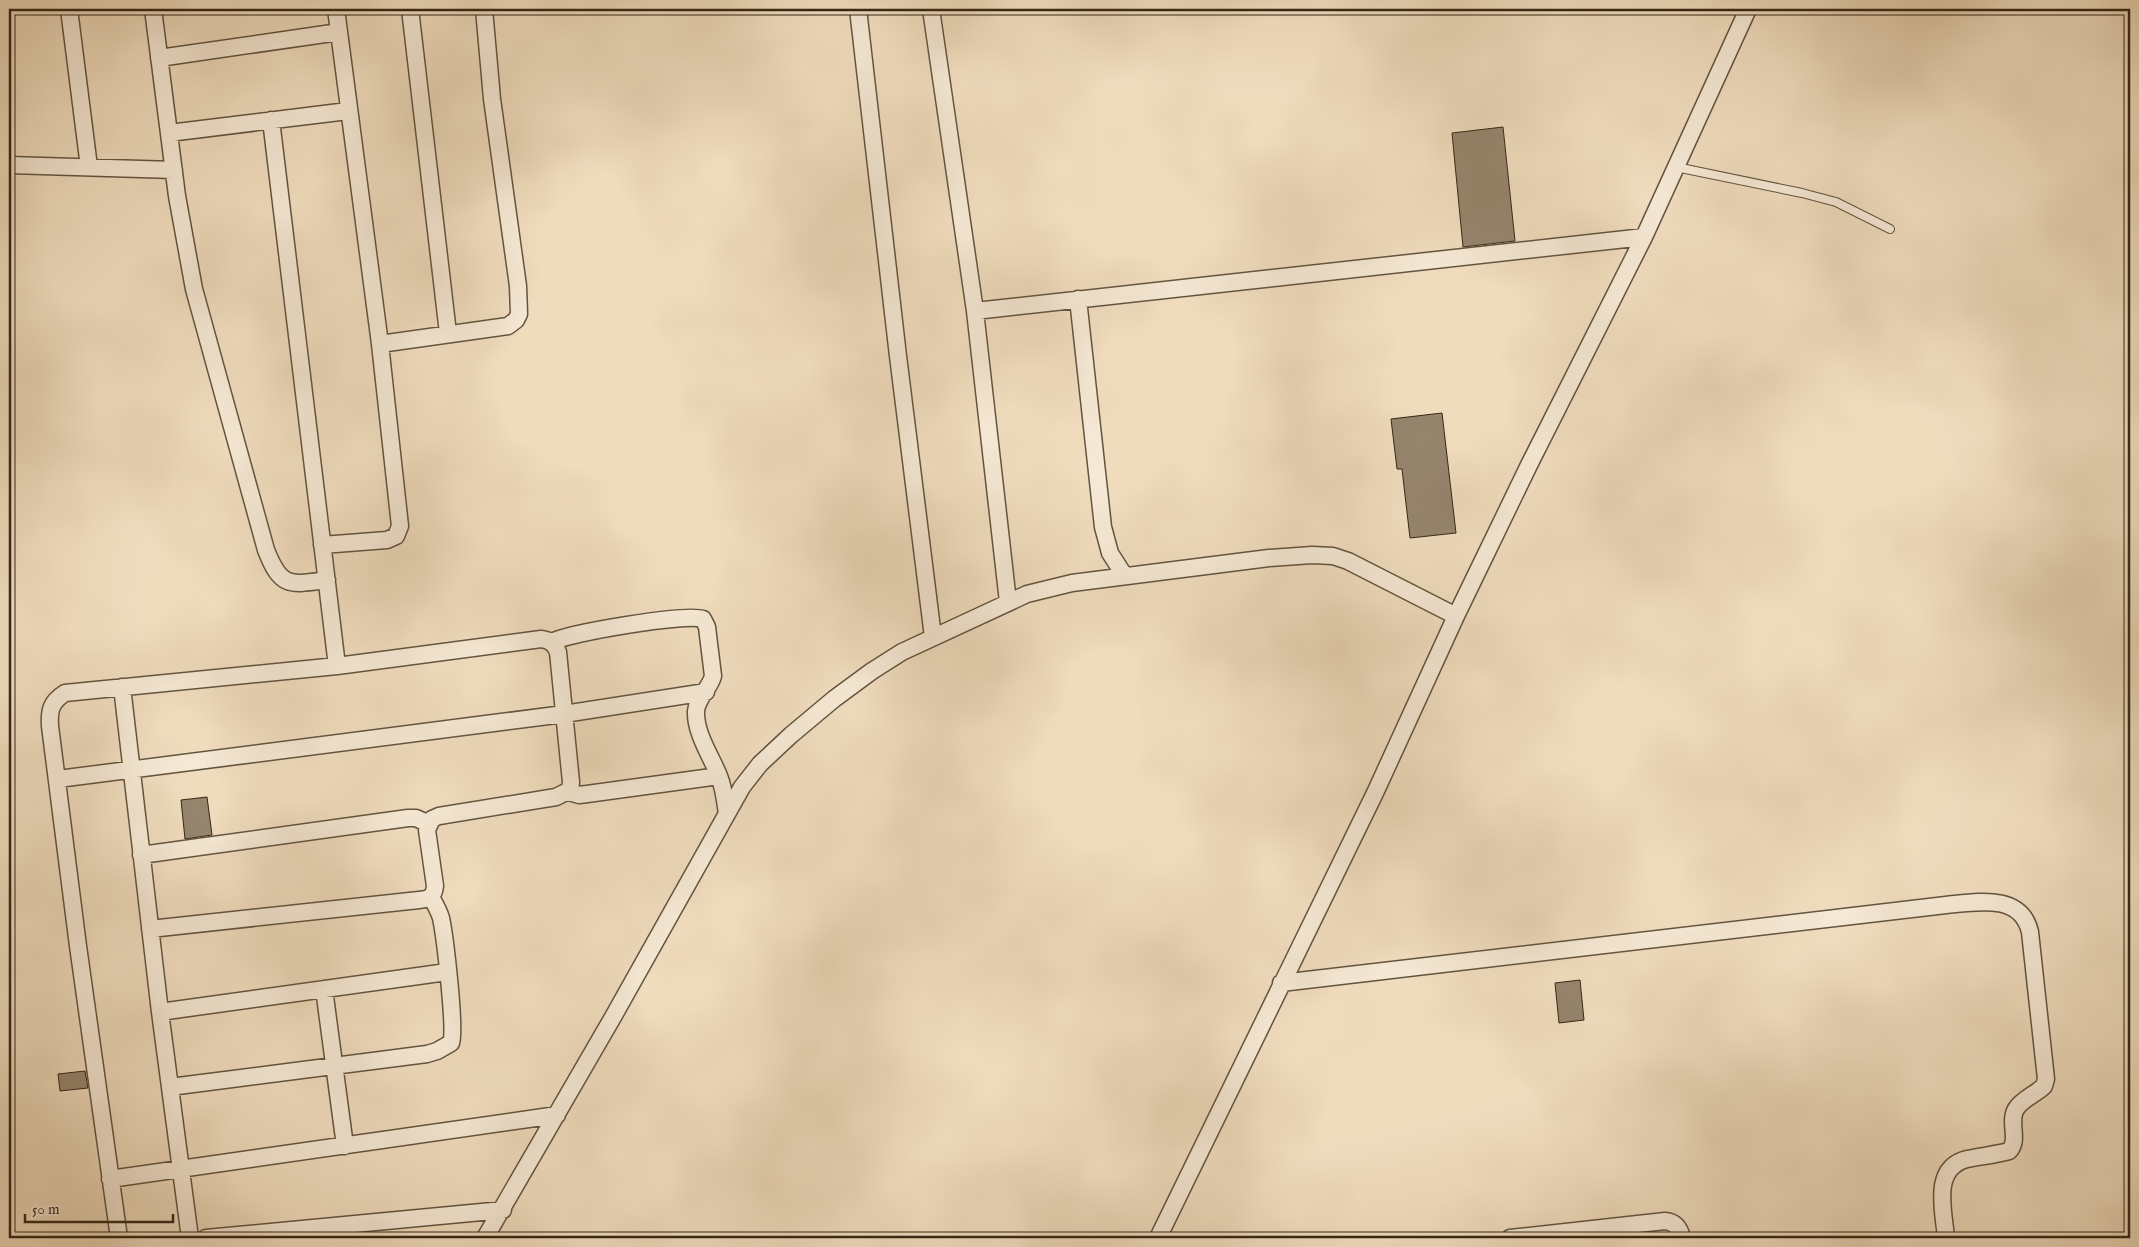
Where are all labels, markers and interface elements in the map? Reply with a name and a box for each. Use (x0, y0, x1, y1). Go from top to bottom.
scale bar (25, 1192, 172, 1224)
text: 50 m (32, 1200, 60, 1219)

